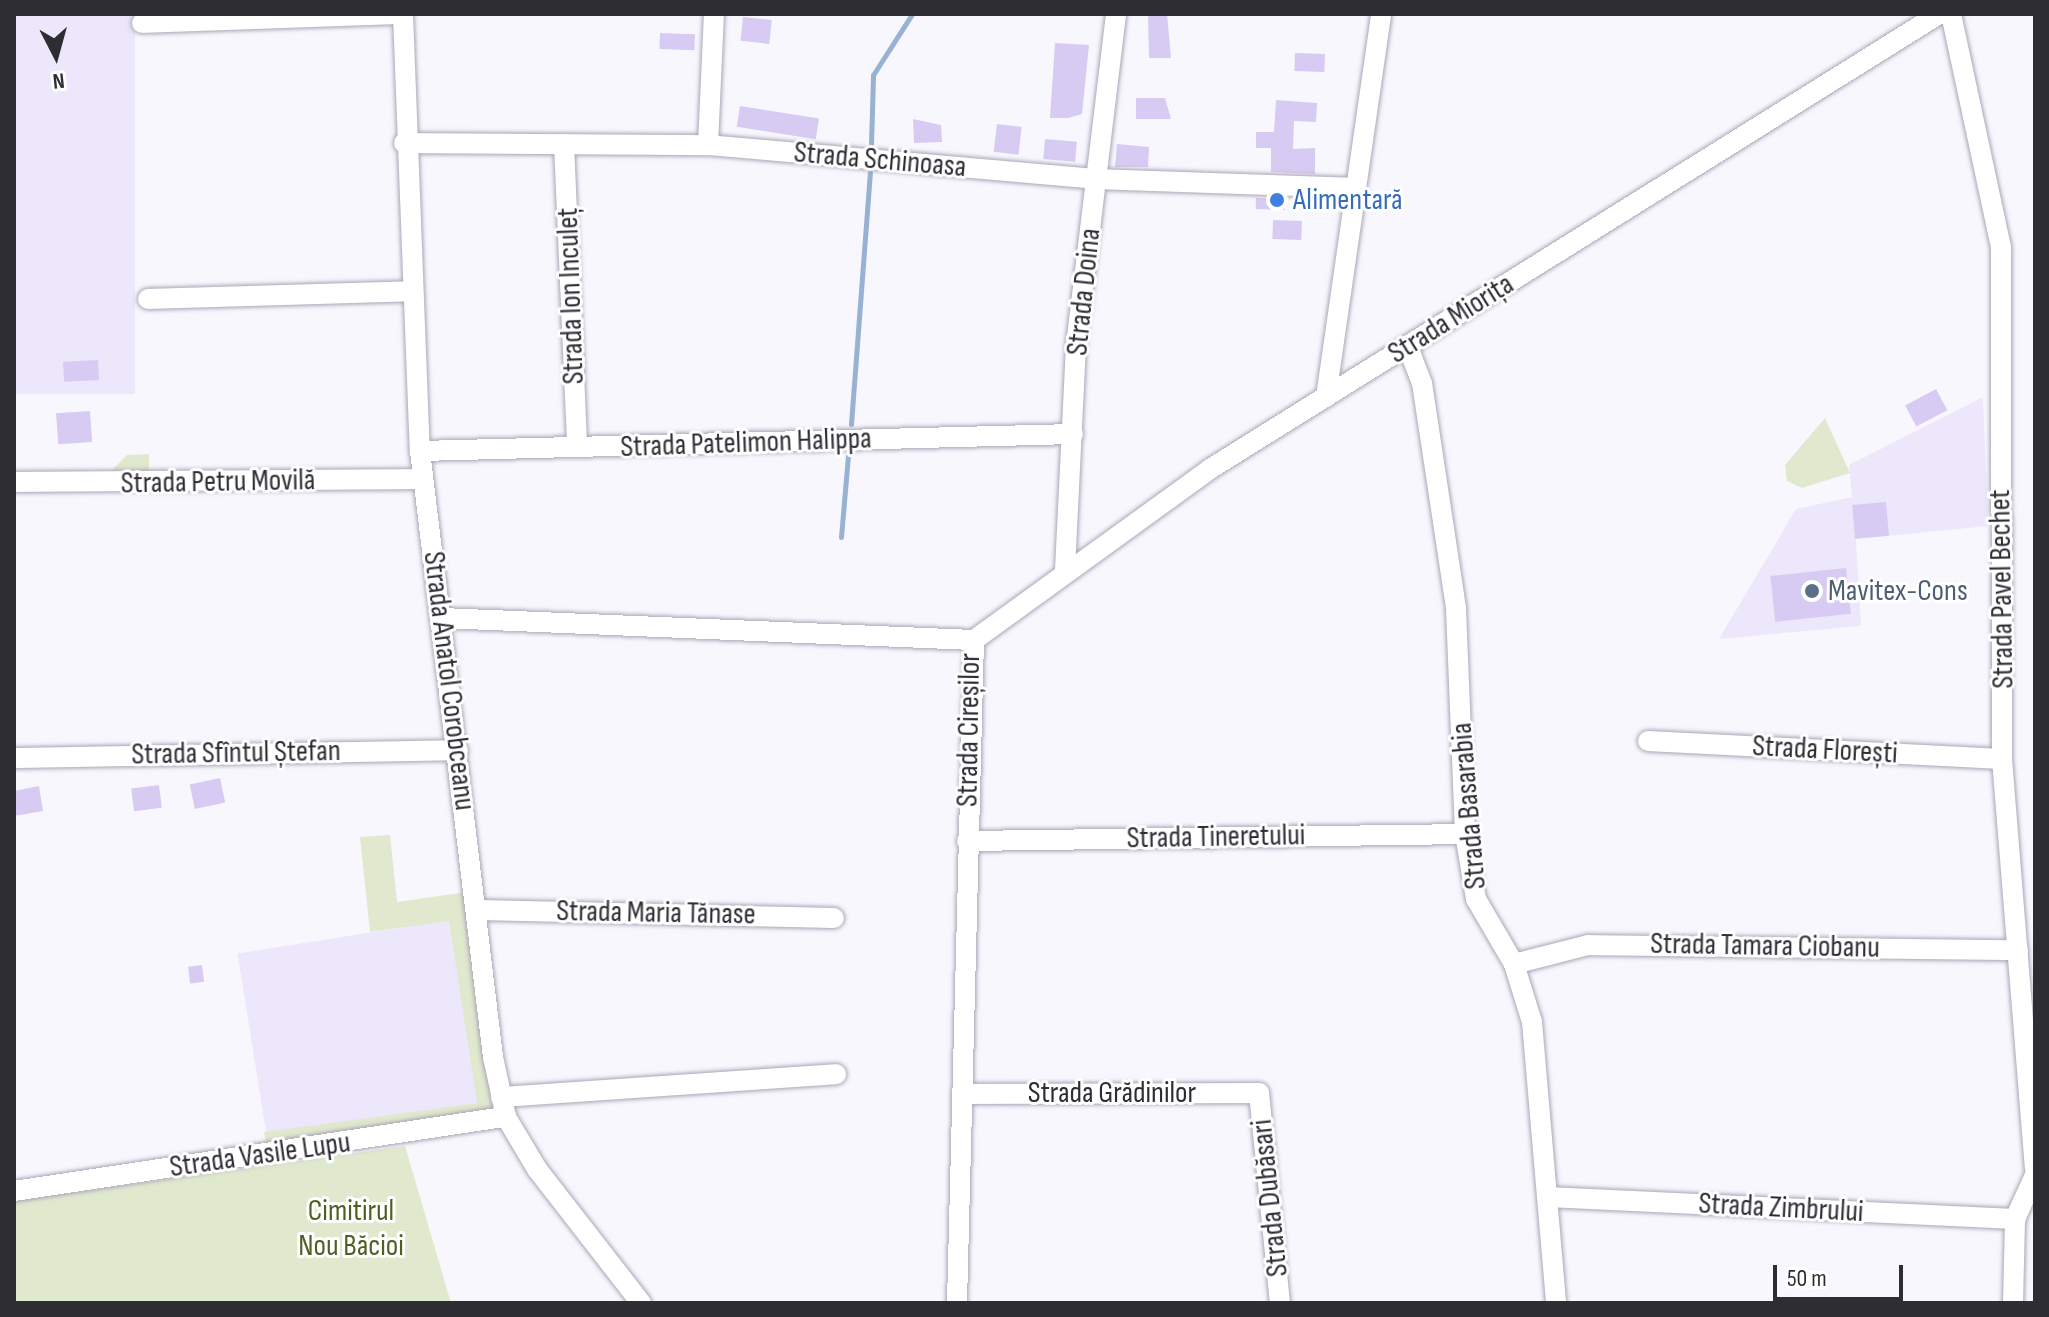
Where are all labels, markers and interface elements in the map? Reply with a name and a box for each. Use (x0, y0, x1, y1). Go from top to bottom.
north arrow (16, 16, 96, 96)
text: N (51, 66, 66, 94)
street label: Strada Schinoasa (792, 135, 968, 185)
place label: Alimentară (1293, 182, 1403, 218)
marker: Alimentară (1268, 191, 1286, 209)
street label: Strada Ion Inculeț (550, 207, 592, 385)
street label: Strada Doina (1059, 227, 1109, 357)
street label: Strada Miorița (1382, 266, 1520, 372)
street label: Strada Patelimon Halippa (620, 421, 872, 465)
street label: Strada Petru Movilă (120, 462, 316, 502)
street label: Strada Pavel Bechet (1982, 489, 2022, 689)
street label: Strada Anatol Corobceanu (415, 549, 483, 813)
place label: Mavitex-Cons (1828, 573, 1968, 609)
marker: Mavitex-Cons (1803, 582, 1821, 600)
street label: Strada Cireșilor (950, 653, 988, 807)
street label: Strada Basarabia (1444, 721, 1494, 891)
street label: Strada Florești (1751, 728, 1899, 772)
street label: Strada Sfîntul Ștefan (131, 733, 341, 773)
street label: Strada Tineretului (1126, 817, 1306, 857)
street label: Strada Maria Tănase (556, 893, 756, 933)
street label: Strada Tamara Ciobanu (1650, 926, 1880, 966)
street label: Strada Grădinilor (1028, 1075, 1196, 1111)
street label: Strada Dubăsari (1244, 1117, 1296, 1279)
street label: Strada Vasile Lupu (167, 1125, 353, 1185)
street label: Strada Zimbrului (1698, 1186, 1864, 1230)
park label: Cimitirul Nou Băcioi (298, 1193, 404, 1264)
scale bar (1777, 1249, 1907, 1299)
text: 50 m (1787, 1264, 1827, 1293)

